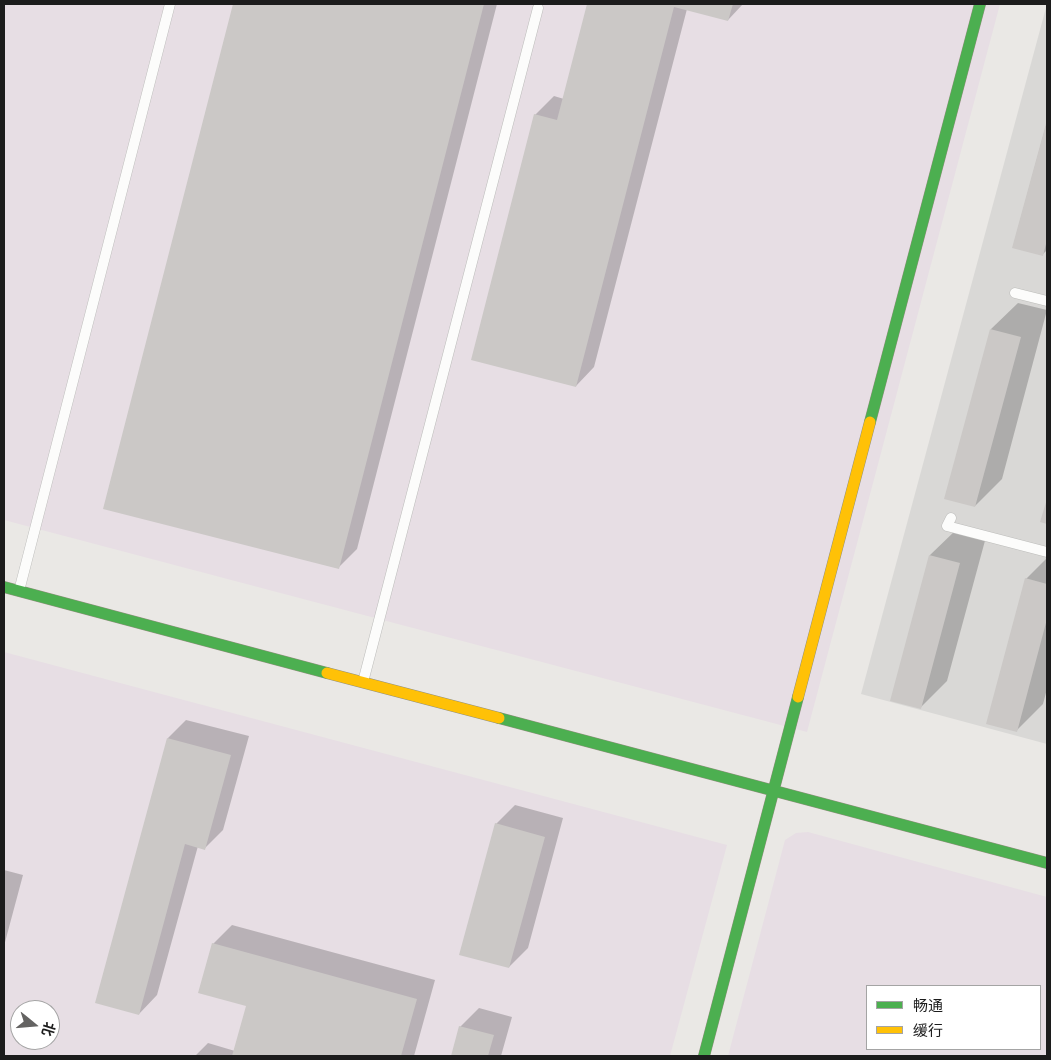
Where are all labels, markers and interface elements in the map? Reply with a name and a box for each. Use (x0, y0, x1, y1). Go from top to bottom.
legend (866, 985, 1041, 1050)
text: 畅通 (913, 997, 943, 1015)
north arrow (10, 1000, 60, 1050)
text: 北 (39, 1020, 58, 1038)
text: 缓行 (913, 1022, 943, 1040)

